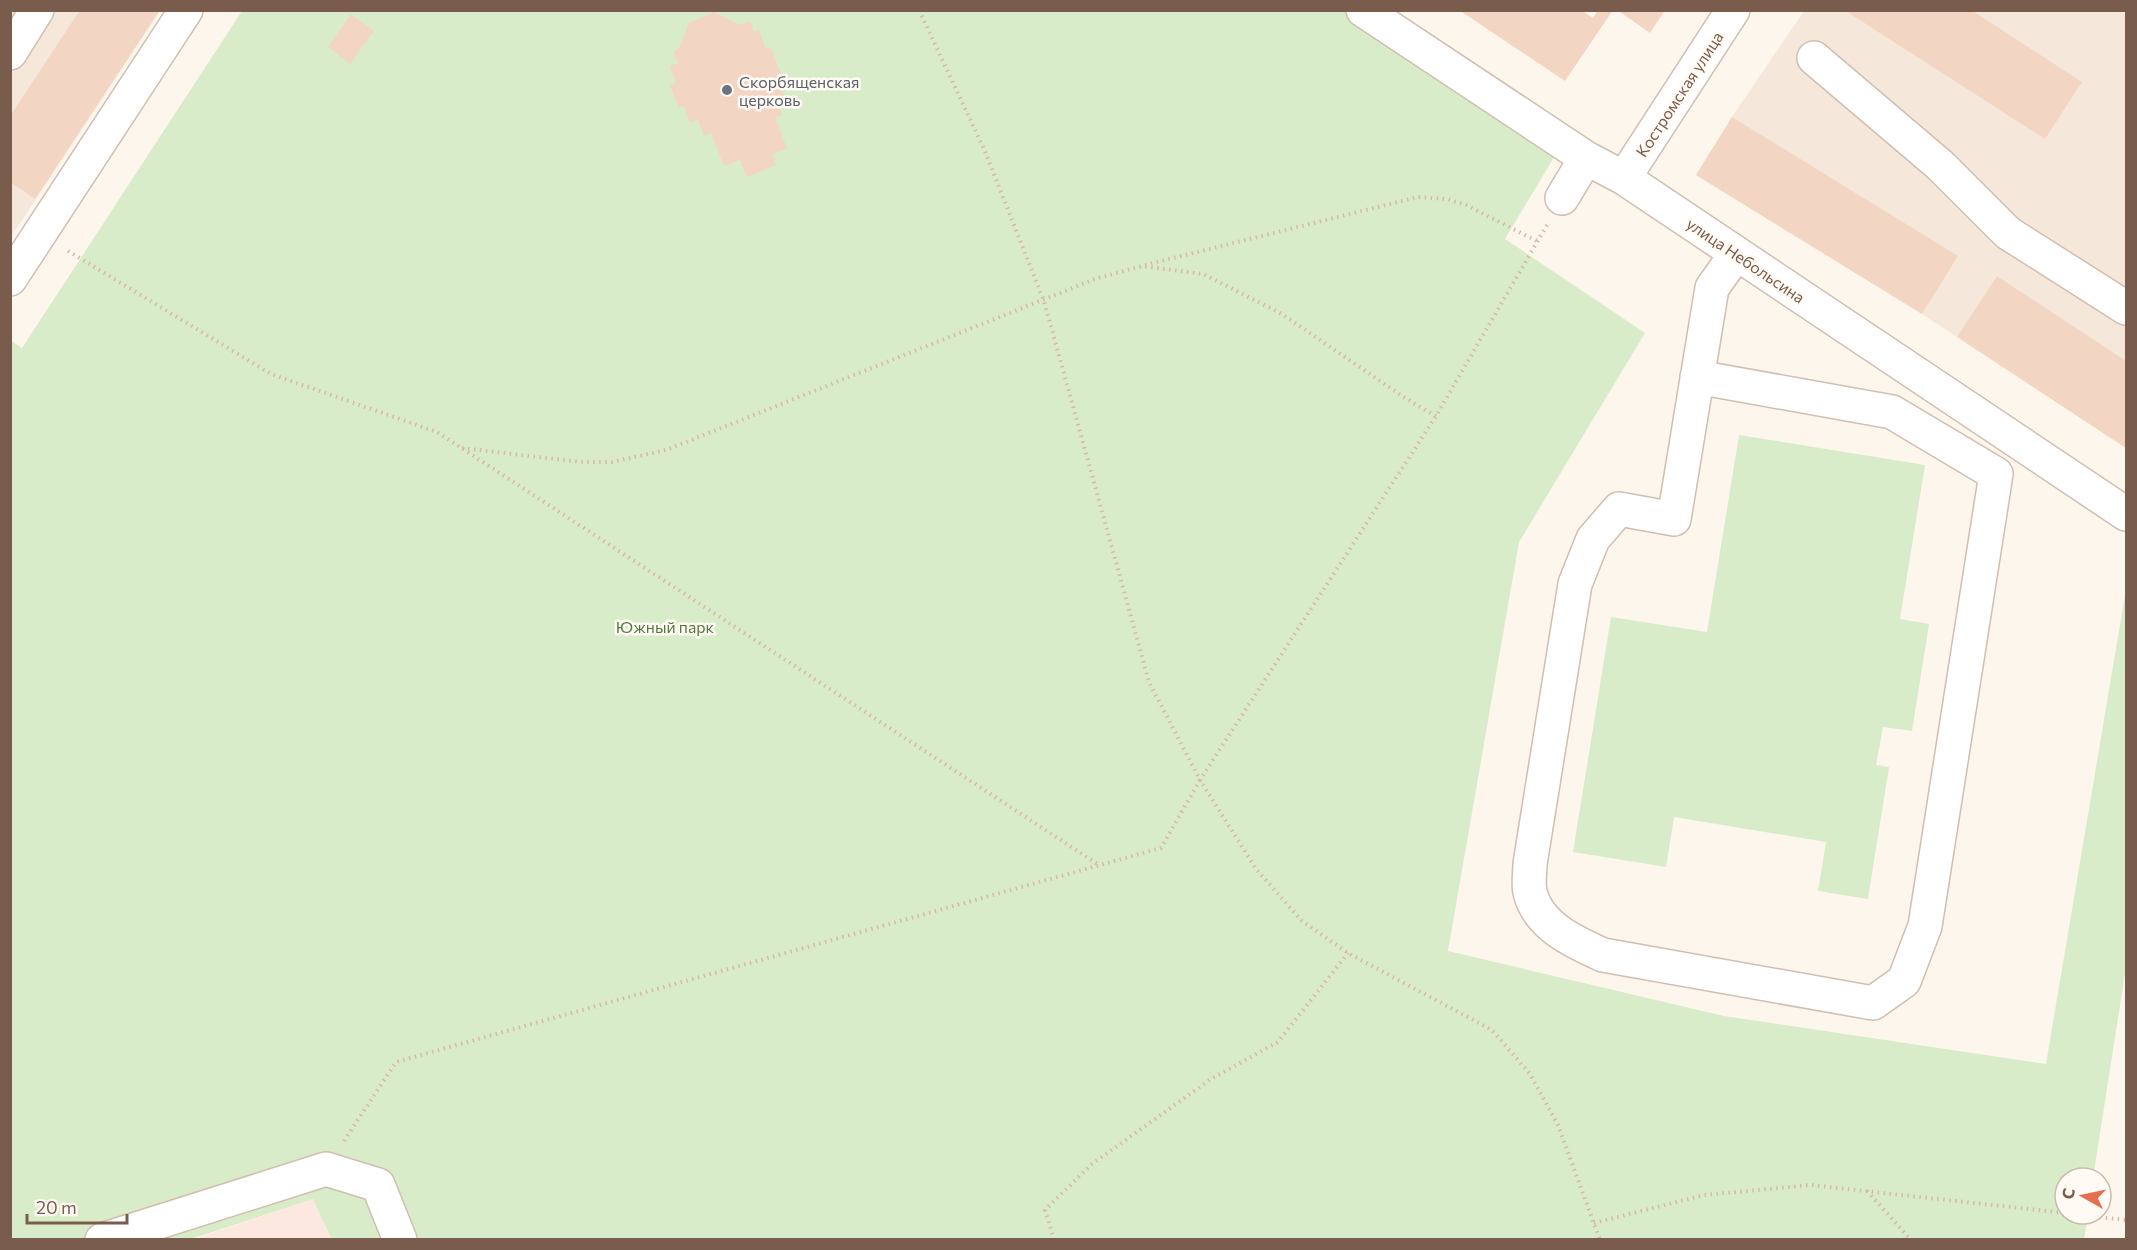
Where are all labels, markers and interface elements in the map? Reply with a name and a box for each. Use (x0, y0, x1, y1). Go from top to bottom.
street label: Костромская улица (1631, 28, 1727, 160)
place label: Скорбященская церковь (739, 72, 859, 109)
marker: Скорбященская церковь (720, 83, 734, 97)
street label: улица Небольсина (1683, 213, 1809, 307)
park label: Южный парк (616, 617, 715, 636)
north arrow (2053, 1166, 2113, 1226)
scale bar (27, 1187, 128, 1225)
text: С (2057, 1187, 2078, 1200)
text: 20 m (36, 1196, 77, 1218)

